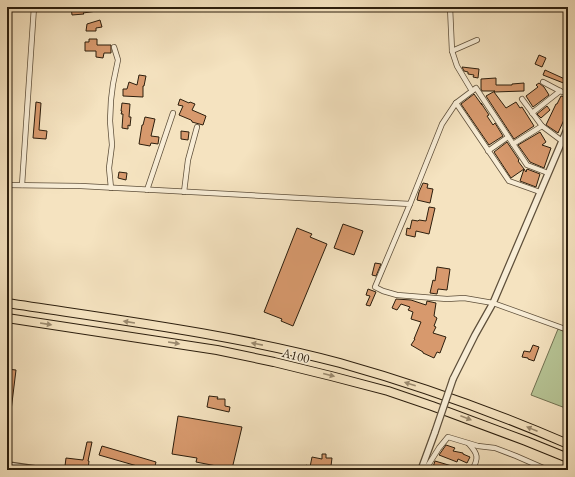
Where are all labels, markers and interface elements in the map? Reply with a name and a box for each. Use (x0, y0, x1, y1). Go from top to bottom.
one-way arrow (123, 319, 135, 325)
one-way arrow (39, 321, 52, 327)
one-way arrow (168, 340, 180, 346)
one-way arrow (251, 341, 263, 347)
street label: A100 (279, 344, 311, 367)
one-way arrow (323, 372, 335, 378)
one-way arrow (404, 381, 416, 387)
one-way arrow (461, 415, 473, 421)
one-way arrow (526, 425, 538, 431)

